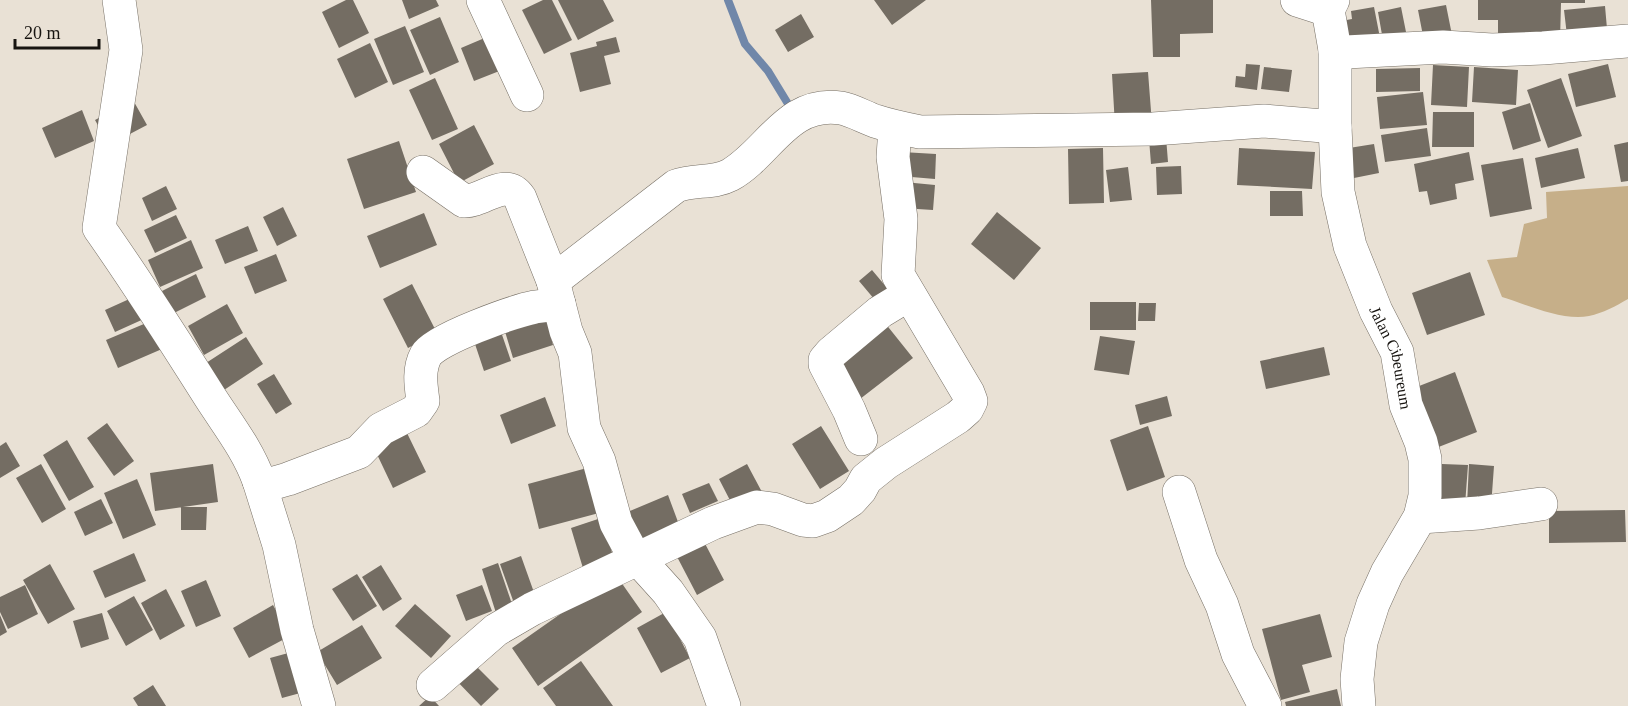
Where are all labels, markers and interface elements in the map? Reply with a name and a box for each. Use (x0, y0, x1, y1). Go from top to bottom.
scale bar (15, 12, 99, 50)
text: 20 m (24, 23, 61, 43)
street label: Jalan Cibeureum (1367, 304, 1415, 411)

